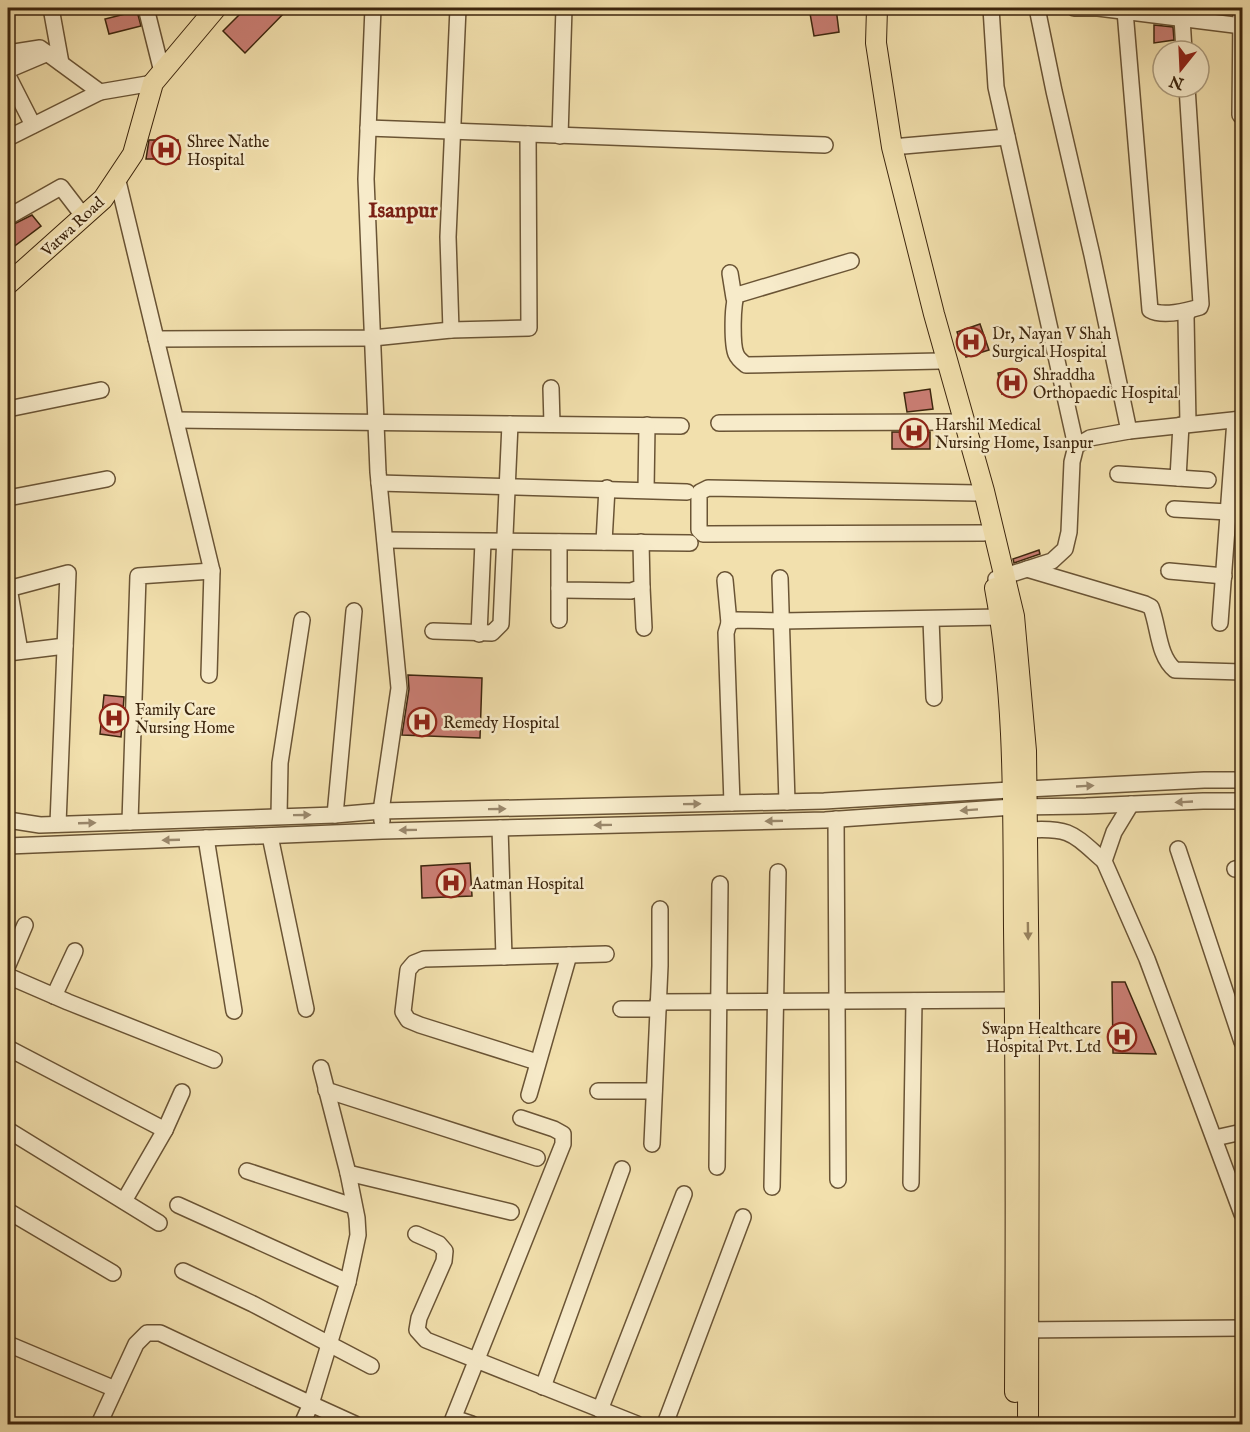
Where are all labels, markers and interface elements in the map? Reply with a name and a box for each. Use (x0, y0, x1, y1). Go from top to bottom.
north arrow (1151, 39, 1211, 99)
text: N (1167, 70, 1188, 93)
place label: Shree Nathe Hospital (187, 133, 269, 171)
hospital icon: Shree Nathe Hospital (150, 134, 182, 166)
street label: Vatwa Road (37, 193, 109, 262)
district label: Isanpur (368, 197, 439, 225)
place label: Dr, Nayan V Shah Surgical Hospital (992, 325, 1112, 363)
hospital icon: Dr, Nayan V Shah Surgical Hospital (955, 326, 987, 358)
place label: Shraddha Orthopaedic Hospital (1033, 366, 1179, 404)
hospital icon: Shraddha Orthopaedic Hospital (996, 367, 1028, 399)
place label: Harshil Medical Nursing Home, Isanpur (935, 416, 1094, 454)
hospital icon: Harshil Medical Nursing Home, Isanpur (898, 417, 930, 449)
place label: Family Care Nursing Home (135, 701, 235, 739)
hospital icon: Family Care Nursing Home (98, 702, 130, 734)
hospital icon: Remedy Hospital (406, 706, 438, 738)
place label: Remedy Hospital (443, 714, 560, 734)
one-way arrow (1076, 781, 1095, 790)
one-way arrow (1175, 797, 1194, 806)
one-way arrow (683, 799, 702, 808)
one-way arrow (488, 804, 507, 813)
one-way arrow (959, 805, 978, 815)
one-way arrow (293, 811, 312, 820)
one-way arrow (765, 816, 784, 826)
one-way arrow (77, 819, 96, 828)
one-way arrow (593, 820, 612, 830)
one-way arrow (398, 825, 417, 835)
one-way arrow (162, 835, 181, 844)
hospital icon: Aatman Hospital (435, 867, 467, 899)
place label: Aatman Hospital (471, 875, 584, 895)
one-way arrow (1024, 921, 1033, 940)
place label: Swapn Healthcare Hospital Pvt. Ltd (982, 1020, 1101, 1058)
hospital icon: Swapn Healthcare Hospital Pvt. Ltd (1106, 1021, 1138, 1053)

